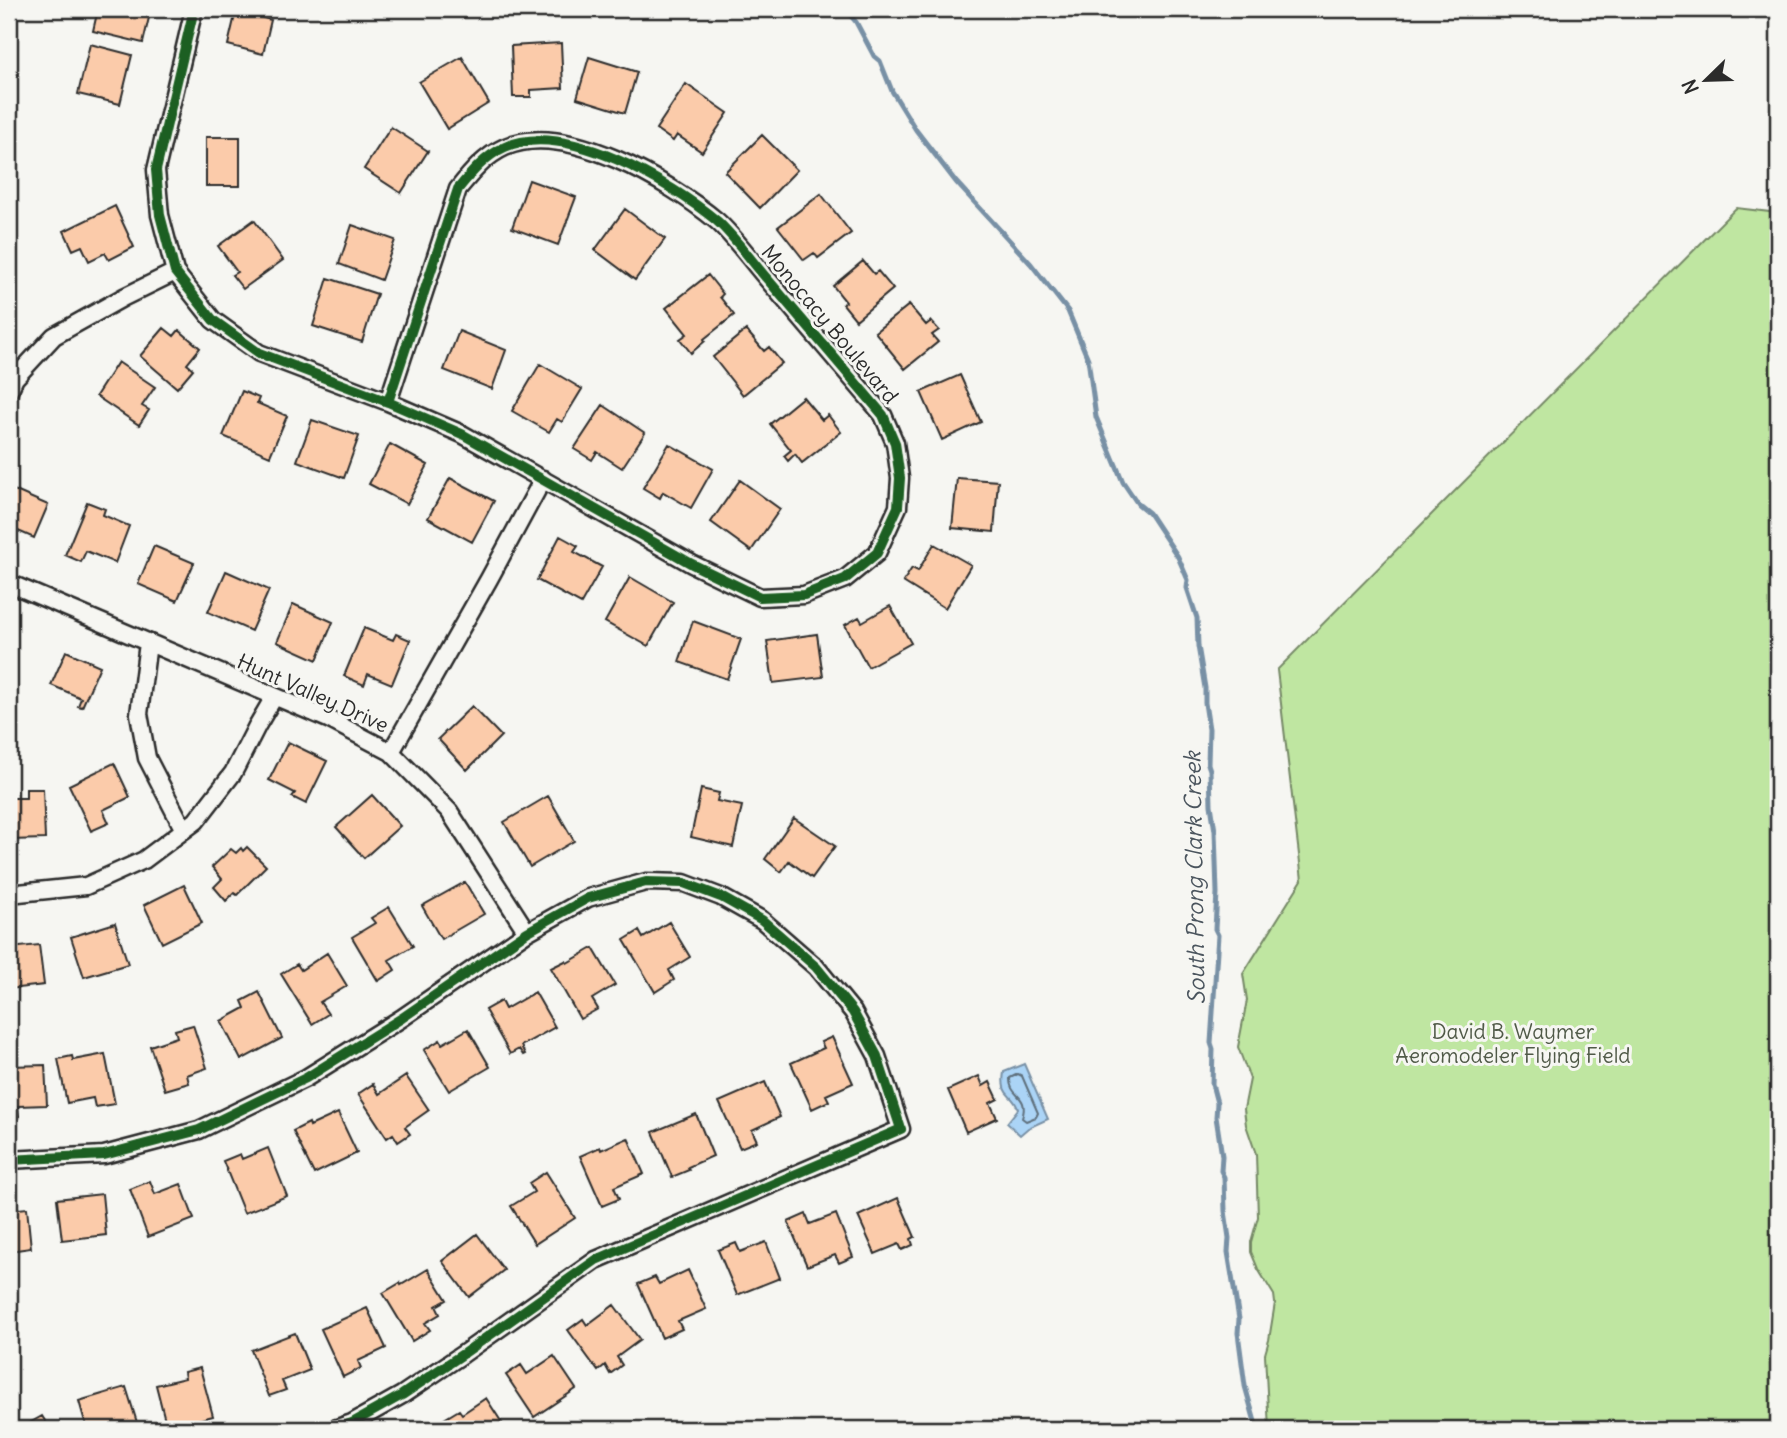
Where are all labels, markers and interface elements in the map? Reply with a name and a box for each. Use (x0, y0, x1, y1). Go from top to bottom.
north arrow (1672, 46, 1742, 116)
text: N (1677, 76, 1704, 97)
street label: Monocacy Boulevard (756, 239, 904, 409)
street label: Hunt Valley Drive (233, 648, 393, 738)
water label: South Prong Clark Creek (1177, 750, 1211, 1005)
park label: David B. Waymer Aeromodeler Flying Field (1395, 1018, 1631, 1069)

